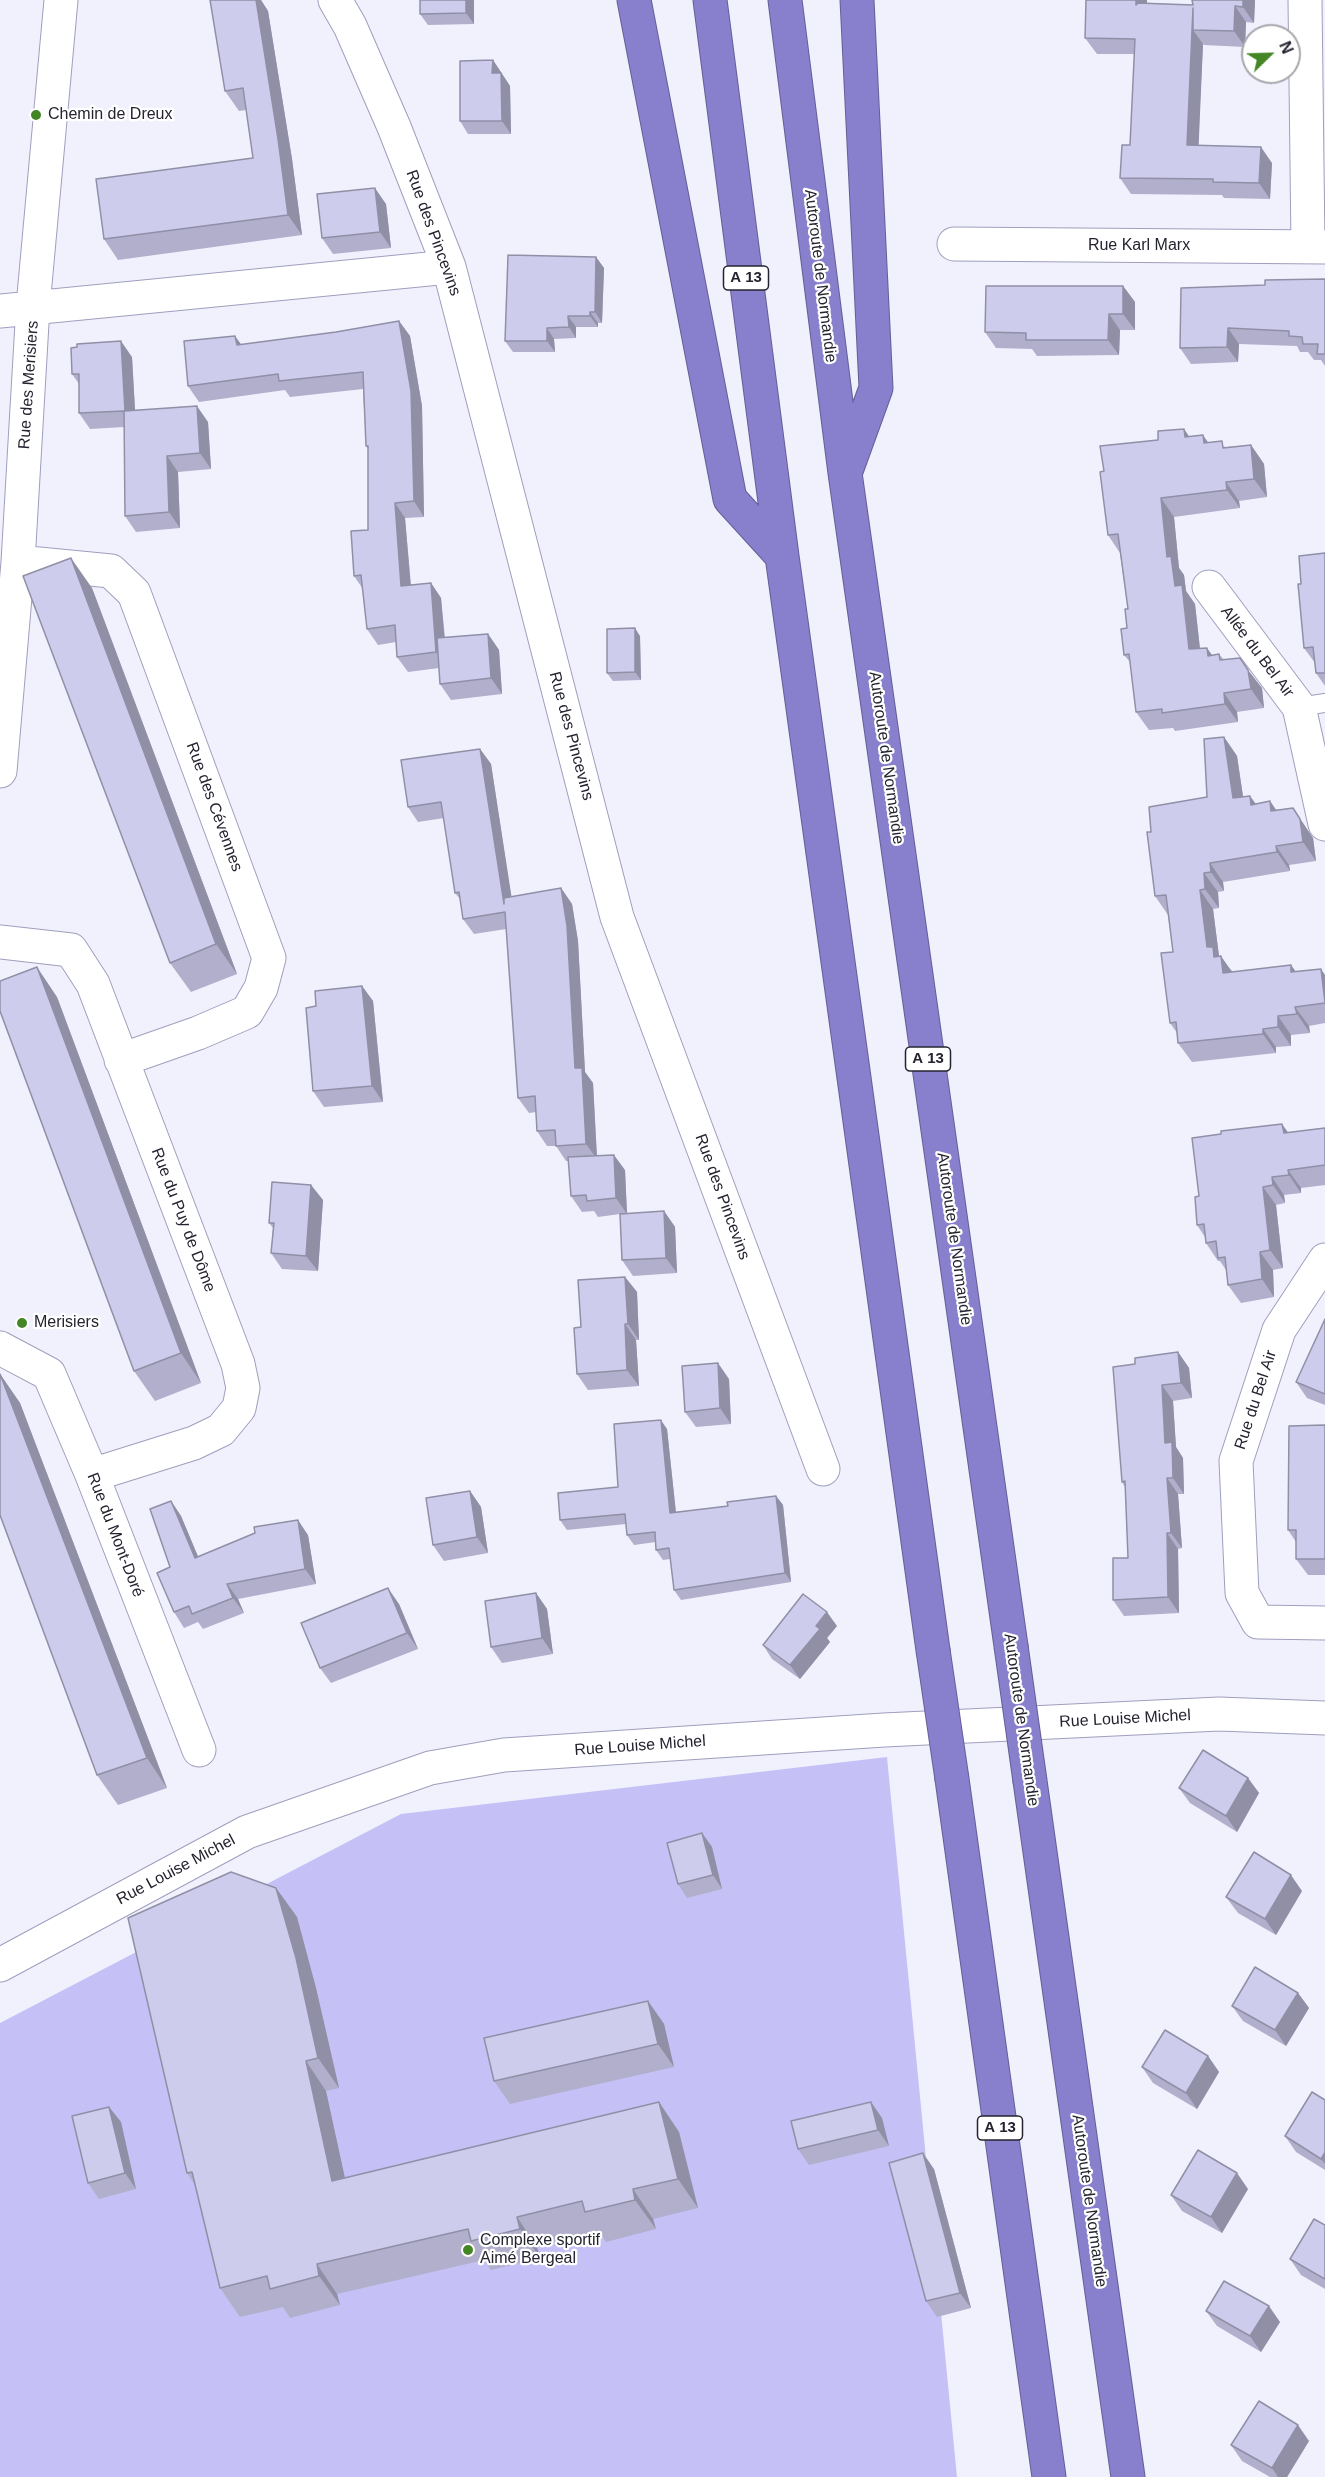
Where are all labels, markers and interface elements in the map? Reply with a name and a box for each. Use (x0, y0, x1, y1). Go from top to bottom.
north arrow (1241, 24, 1301, 84)
text: N (1276, 39, 1296, 56)
place label: Chemin de Dreux (48, 105, 172, 125)
marker: Chemin de Dreux (29, 108, 43, 122)
street label: Rue des Pincevins (401, 167, 465, 299)
street label: Autoroute de Normandie (800, 188, 840, 364)
street label: Rue Karl Marx (1088, 236, 1190, 256)
road number: A 13 (724, 266, 768, 290)
street label: Rue des Merisiers (15, 320, 43, 450)
street label: Allée du Bel Air (1216, 603, 1298, 701)
street label: Rue des Pincevins (545, 670, 597, 802)
street label: Autoroute de Normandie (864, 670, 908, 846)
street label: Rue des Cévennes (182, 740, 246, 874)
road number: A 13 (906, 1047, 950, 1071)
street label: Rue des Pincevins (690, 1131, 754, 1263)
street label: Rue du Puy de Dôme (147, 1145, 219, 1295)
street label: Autoroute de Normandie (932, 1151, 976, 1327)
place label: Merisiers (34, 1313, 99, 1333)
marker: Merisiers (15, 1316, 29, 1330)
street label: Rue du Bel Air (1231, 1348, 1281, 1452)
street label: Rue du Mont-Doré (82, 1470, 148, 1600)
street label: Autoroute de Normandie (999, 1632, 1043, 1808)
street label: Rue Louise Michel (1059, 1706, 1191, 1732)
street label: Rue Louise Michel (574, 1732, 706, 1760)
street label: Rue Louise Michel (113, 1831, 239, 1909)
street label: Autoroute de Normandie (1067, 2113, 1111, 2289)
road number: A 13 (978, 2116, 1022, 2140)
place label: Complexe sportif Aimé Bergeal (480, 2231, 600, 2269)
marker: Complexe sportif Aimé Bergeal (461, 2243, 475, 2257)

